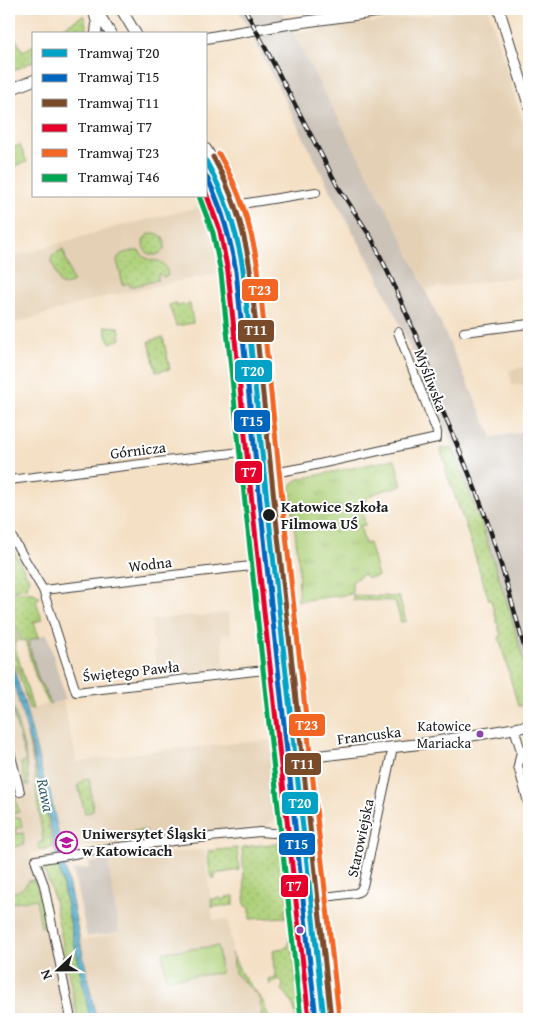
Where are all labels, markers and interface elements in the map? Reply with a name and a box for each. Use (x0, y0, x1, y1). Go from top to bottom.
legend (32, 32, 208, 198)
text: Tramwaj T20 (78, 42, 159, 63)
text: Tramwaj T15 (78, 66, 159, 87)
text: Tramwaj T11 (78, 92, 159, 113)
text: Tramwaj T7 (78, 116, 152, 137)
text: Tramwaj T23 (78, 142, 159, 163)
text: Tramwaj T46 (78, 166, 159, 187)
line badge: T23 (241, 278, 279, 302)
text: T23 (249, 280, 271, 300)
line badge: T11 (237, 319, 275, 343)
text: T11 (245, 320, 267, 340)
street label: Myśliwska (409, 346, 453, 414)
line badge: T20 (234, 359, 273, 383)
text: T20 (242, 361, 264, 381)
line badge: T15 (233, 409, 271, 433)
text: T15 (241, 411, 263, 431)
street label: Górnicza (109, 436, 167, 464)
line badge: T7 (234, 460, 263, 484)
text: T7 (241, 462, 257, 482)
place label: Katowice Szkoła Filmowa UŚ (281, 496, 389, 534)
marker: Katowice Szkoła Filmowa UŚ (261, 507, 277, 523)
street label: Wodna (127, 551, 173, 577)
street label: Świętego Pawła (82, 655, 180, 687)
line badge: T23 (288, 713, 326, 737)
text: T23 (296, 715, 318, 735)
place label: Katowice Mariacka (417, 716, 471, 753)
street label: Francuska (336, 721, 402, 749)
marker: Katowice Mariacka (475, 729, 485, 739)
line badge: T11 (284, 752, 322, 776)
text: T11 (292, 754, 314, 774)
water label: Rawa (31, 775, 61, 814)
line badge: T20 (281, 791, 319, 815)
text: T20 (289, 793, 311, 813)
street label: Starowiejska (341, 797, 379, 879)
place label: Uniwersytet Śląski w Katowicach (82, 823, 207, 861)
school or university icon: Uniwersytet Śląski w Katowicach (54, 830, 78, 854)
line badge: T15 (278, 832, 316, 856)
text: T15 (286, 834, 308, 854)
line badge: T7 (280, 874, 309, 898)
text: T7 (286, 876, 302, 896)
unlabelled marker (295, 925, 305, 935)
north arrow (32, 946, 82, 996)
text: N (35, 966, 57, 983)

